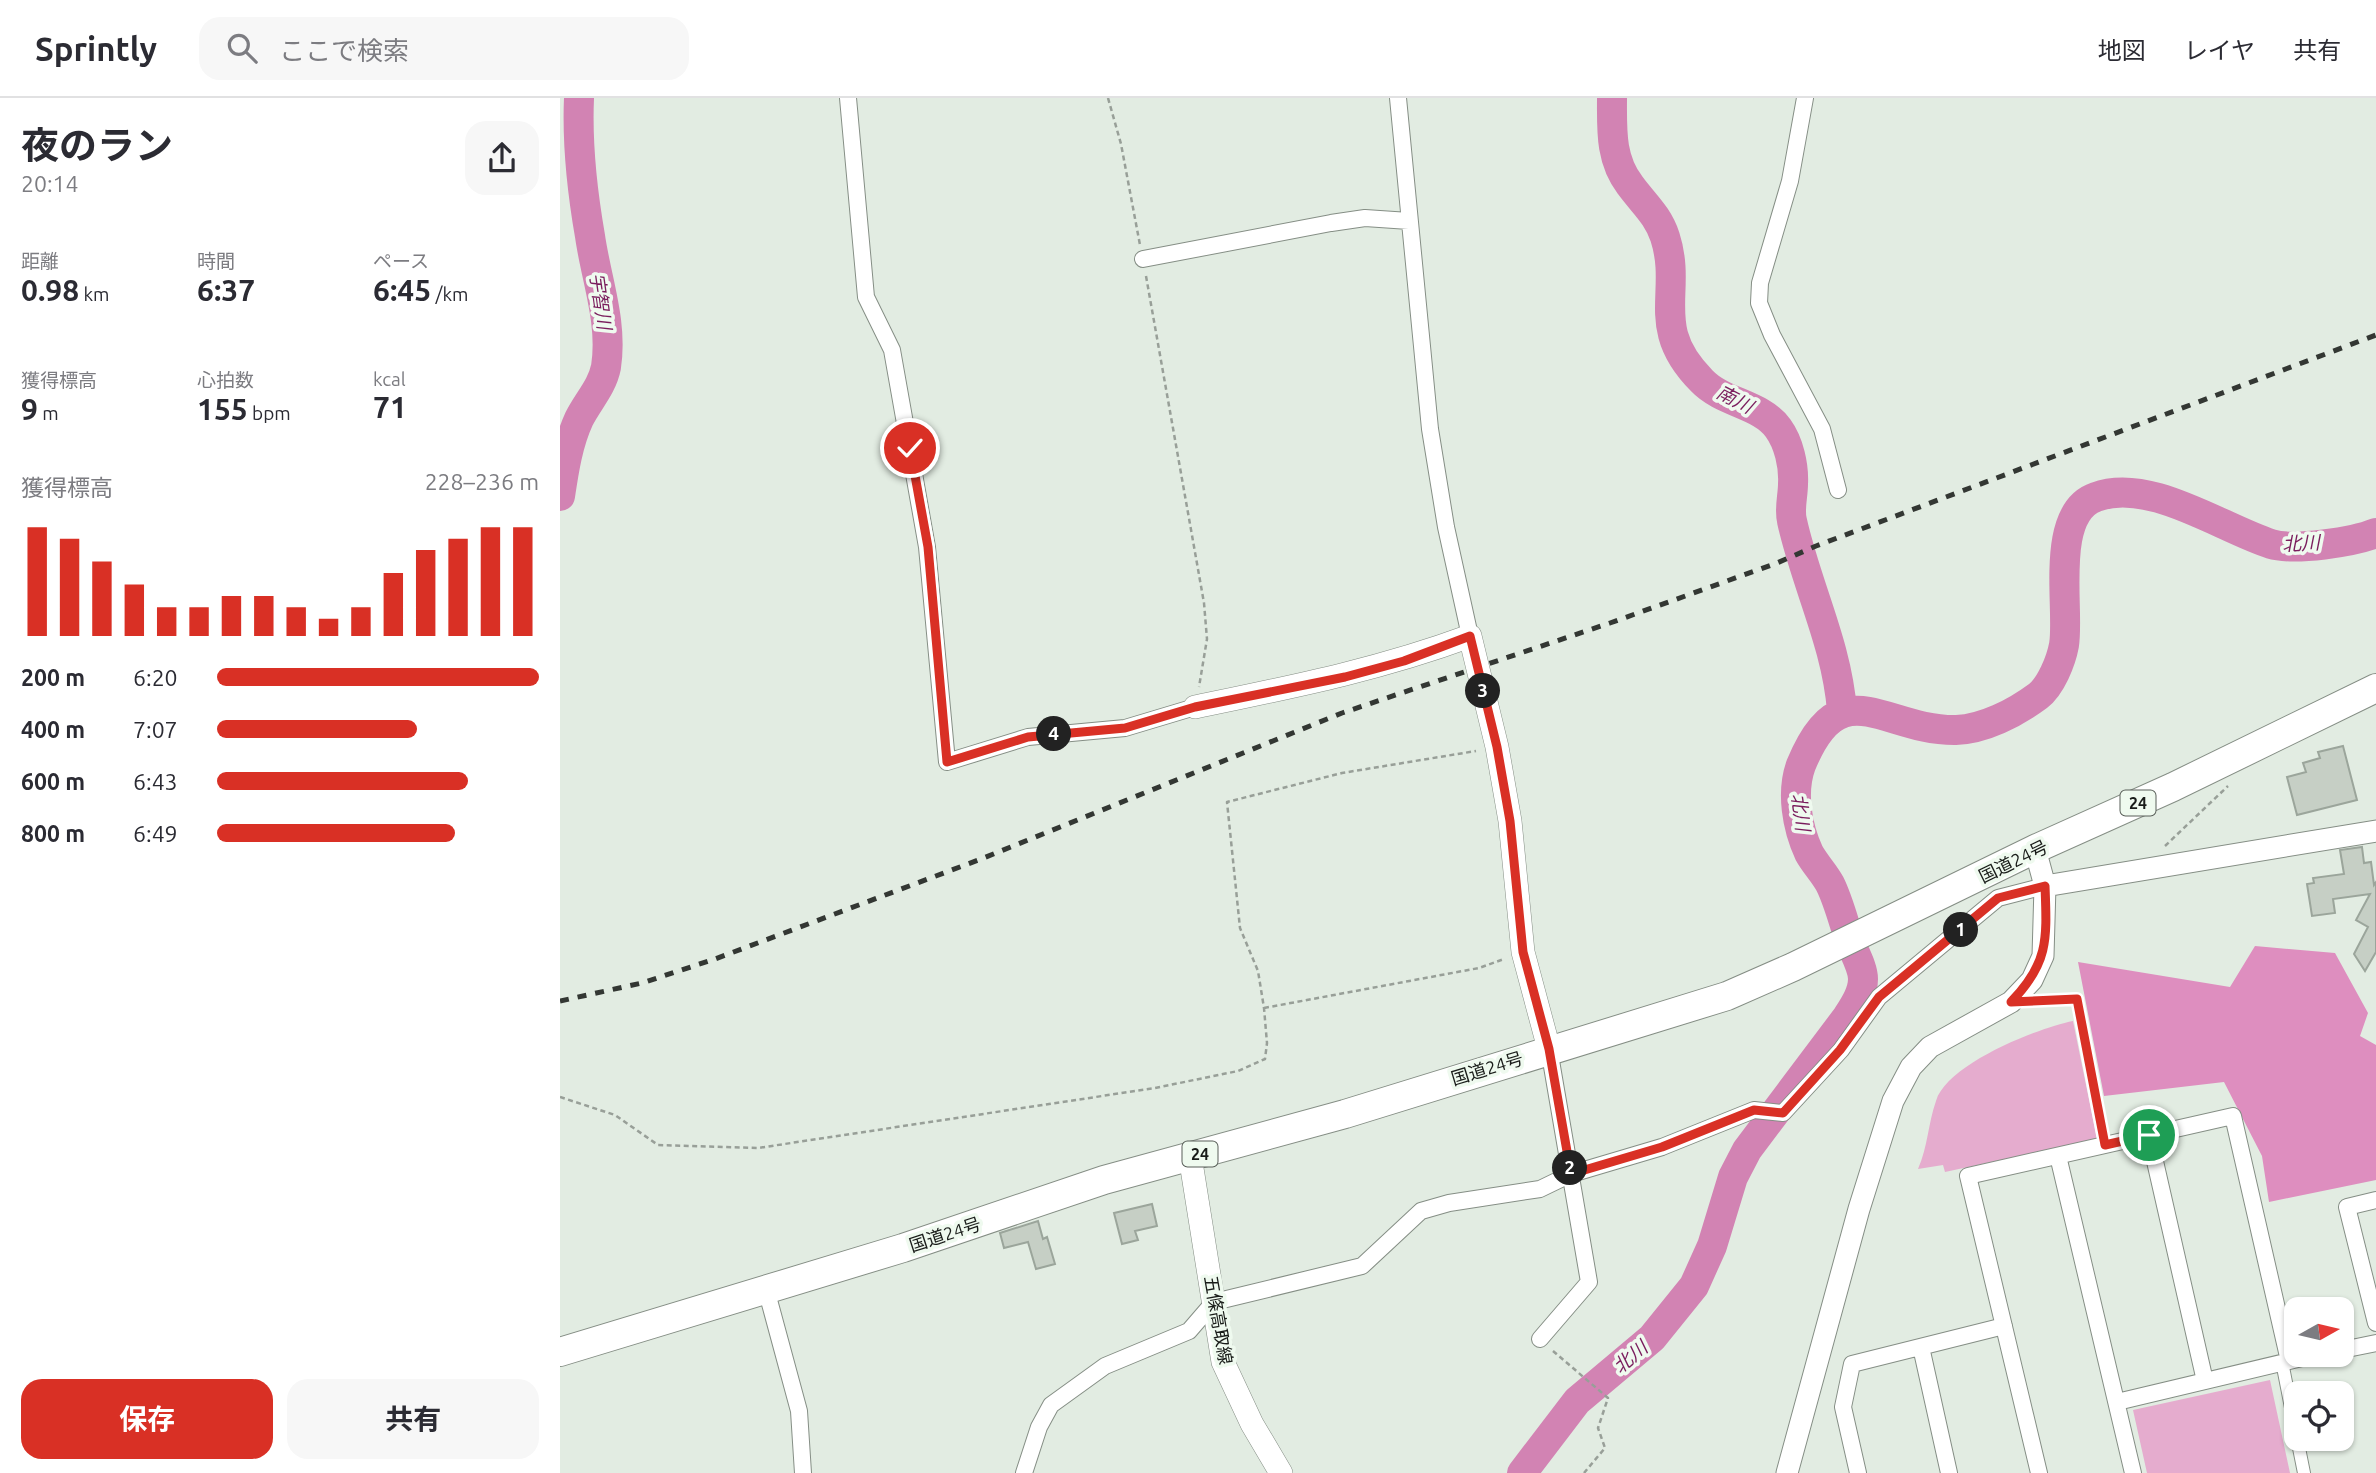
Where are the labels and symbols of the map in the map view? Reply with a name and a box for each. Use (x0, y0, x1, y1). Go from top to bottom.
water label: 宇智川 (586, 271, 616, 333)
water label: 南川 (1713, 381, 1759, 418)
pin (880, 418, 940, 478)
water label: 北川 (2281, 531, 2323, 555)
pin: 3 (1466, 674, 1500, 708)
pin: 4 (1036, 716, 1072, 752)
road number: 24 (2120, 790, 2156, 816)
water label: 北川 (1787, 792, 1815, 834)
street label: 国道24号 (1975, 836, 2051, 886)
pin: 1 (1944, 912, 1978, 948)
street label: 国道24号 (1449, 1048, 1525, 1088)
pin (2119, 1105, 2179, 1165)
road number: 24 (1182, 1142, 1218, 1166)
pin: 2 (1552, 1150, 1588, 1186)
street label: 国道24号 (907, 1213, 983, 1255)
street label: 五條高取線 (1201, 1274, 1237, 1366)
north arrow (2284, 1297, 2354, 1367)
water label: 北川 (1608, 1335, 1653, 1378)

